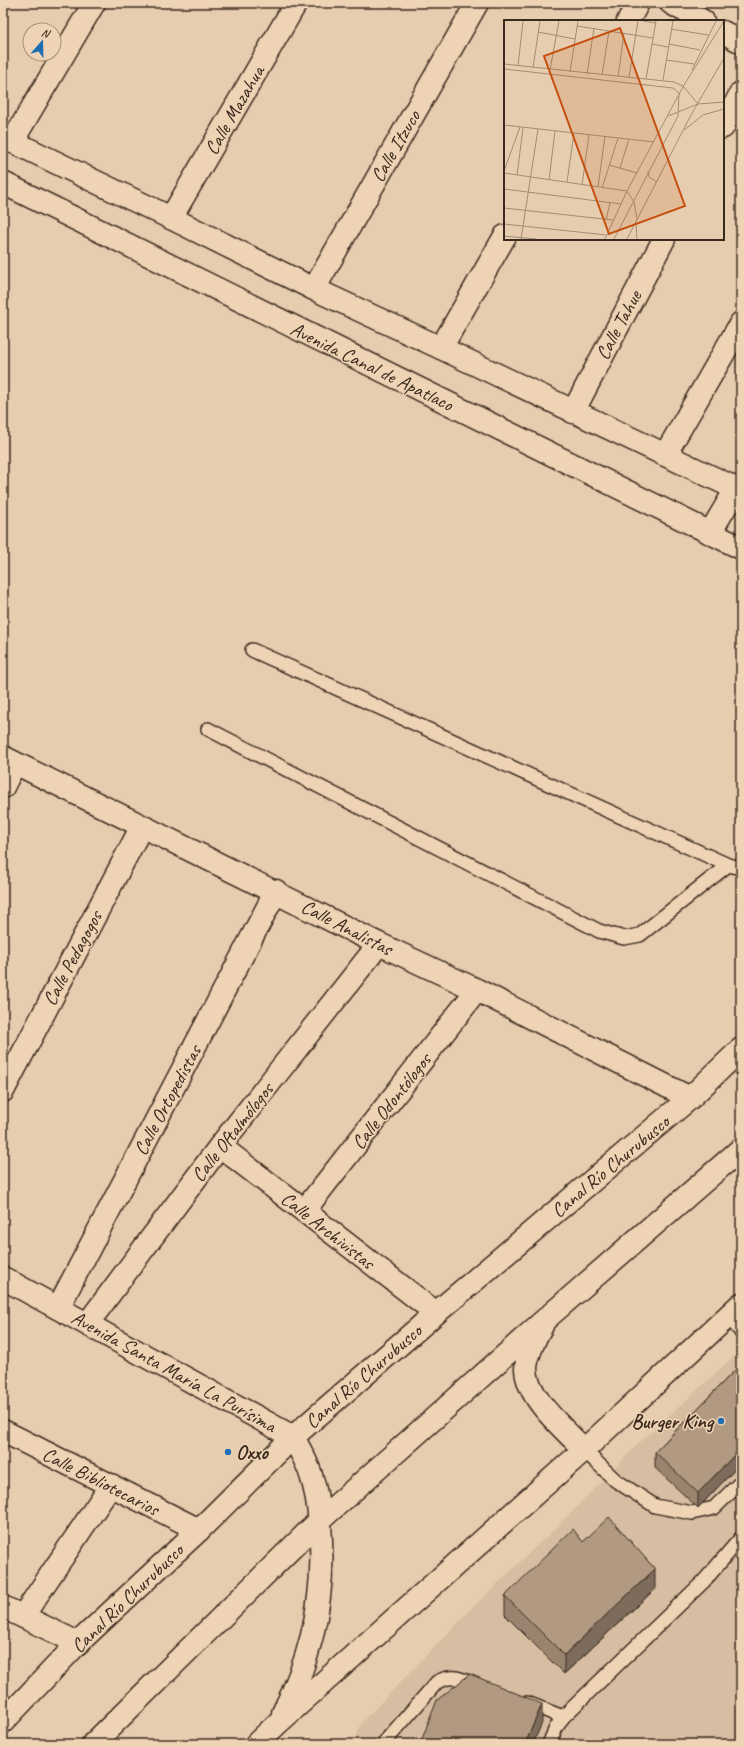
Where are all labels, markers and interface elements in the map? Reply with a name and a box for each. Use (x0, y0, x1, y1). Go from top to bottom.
inset map (504, 20, 724, 240)
north arrow (22, 22, 62, 62)
text: N (40, 25, 53, 41)
street label: Calle Mazahua (199, 60, 271, 159)
street label: Calle Itzuco (365, 105, 426, 187)
street label: Calle Tahue (590, 285, 648, 364)
street label: Avenida Canal de Apatlaco (286, 316, 458, 417)
street label: Calle Analistas (297, 894, 398, 962)
street label: Calle Pedagogos (37, 905, 109, 1010)
street label: Calle Ortopedistas (128, 1039, 208, 1160)
street label: Calle Odontólogos (346, 1047, 438, 1154)
street label: Calle Oftalmólogos (186, 1076, 280, 1187)
street label: Canal Río Churubusco (546, 1108, 676, 1223)
street label: Calle Archivistas (276, 1186, 381, 1276)
street label: Avenida Santa María La Purísima (67, 1305, 282, 1439)
street label: Canal Río Churubusco (300, 1318, 428, 1434)
place label: Burger King (631, 1409, 715, 1434)
marker: Burger King (716, 1416, 726, 1426)
place label: Oxxo (236, 1440, 269, 1465)
street label: Calle Bibliotecarios (38, 1441, 165, 1522)
marker: Oxxo (223, 1447, 233, 1457)
street label: Canal Río Churubusco (66, 1537, 190, 1658)

